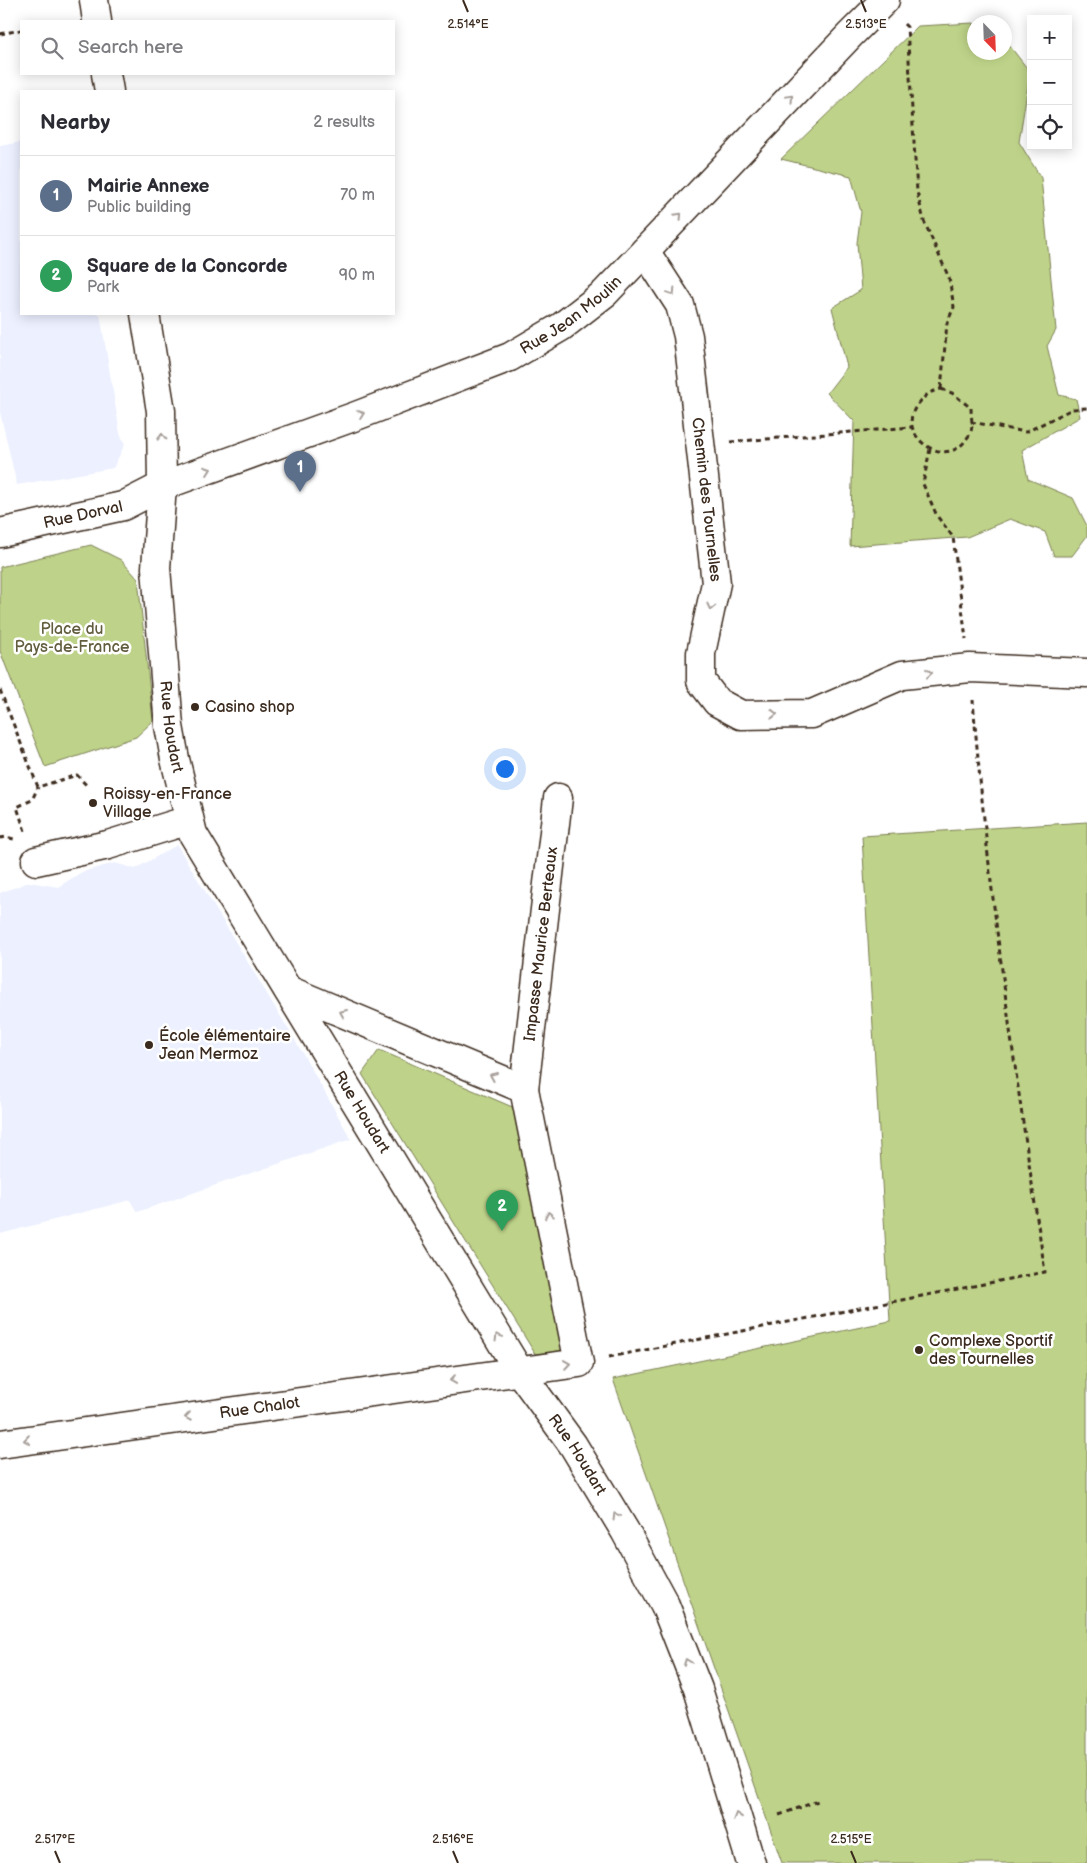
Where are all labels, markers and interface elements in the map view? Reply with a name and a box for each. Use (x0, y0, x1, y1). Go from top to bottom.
north arrow (967, 15, 1012, 60)
map controls (1027, 15, 1072, 150)
button: + (1027, 15, 1072, 60)
text: 2.514°E (447, 17, 489, 32)
text: 2.513°E (845, 17, 887, 32)
search box (20, 20, 395, 75)
icon: search (38, 34, 66, 62)
text: Search here (78, 36, 183, 59)
button: − (1027, 60, 1072, 105)
one-way arrow (784, 94, 793, 103)
button: locate (1027, 105, 1072, 150)
text: Nearby (40, 110, 110, 135)
text: 2 results (313, 113, 375, 132)
text: Mairie Annexe (87, 175, 210, 198)
text: 1 (53, 186, 59, 205)
text: 70 m (340, 186, 375, 205)
text: Public building (87, 198, 191, 217)
one-way arrow (673, 212, 682, 221)
text: Square de la Concorde (87, 255, 287, 278)
text: 2 (51, 266, 61, 285)
text: 90 m (339, 266, 375, 285)
street label: Rue Jean Moulin (517, 272, 626, 358)
text: Park (87, 278, 119, 297)
one-way arrow (666, 287, 675, 296)
one-way arrow (356, 410, 365, 420)
street label: Chemin des Tournelles (688, 416, 725, 583)
one-way arrow (156, 433, 167, 441)
pin: 1 (284, 451, 316, 492)
one-way arrow (203, 466, 212, 476)
street label: Rue Dorval (42, 497, 124, 533)
one-way arrow (706, 602, 717, 611)
park label: Place du Pays-de-France (15, 620, 130, 657)
one-way arrow (925, 668, 933, 679)
street label: Rue Houdart (156, 680, 187, 775)
place label: Casino shop (205, 698, 295, 717)
marker: Casino shop (189, 701, 201, 713)
one-way arrow (771, 709, 779, 720)
your location (492, 756, 518, 782)
place label: Roissy-en-France Village (103, 785, 232, 822)
marker: Roissy-en-France Village (87, 797, 99, 809)
street label: Impasse Maurice Berteaux (520, 845, 562, 1042)
one-way arrow (339, 1009, 348, 1019)
place label: École élémentaire Jean Mermoz (159, 1025, 291, 1064)
marker: École élémentaire Jean Mermoz (143, 1039, 155, 1051)
street label: Rue Houdart (330, 1067, 394, 1157)
one-way arrow (489, 1072, 498, 1082)
pin: 2 (486, 1190, 518, 1231)
one-way arrow (544, 1211, 555, 1220)
place label: Complexe Sportif des Tournelles (929, 1332, 1053, 1369)
one-way arrow (495, 1333, 505, 1342)
marker: Complexe Sportif des Tournelles (913, 1344, 925, 1356)
one-way arrow (563, 1359, 571, 1370)
one-way arrow (449, 1374, 457, 1385)
street label: Rue Chalot (218, 1393, 301, 1423)
street label: Rue Houdart (544, 1410, 611, 1499)
one-way arrow (184, 1412, 193, 1422)
one-way arrow (23, 1434, 31, 1445)
one-way arrow (613, 1512, 623, 1521)
one-way arrow (683, 1658, 694, 1667)
one-way arrow (732, 1813, 742, 1821)
text: 2.517°E (35, 1832, 75, 1847)
text: 2.516°E (432, 1832, 474, 1847)
text: 2.515°E (830, 1832, 872, 1847)

